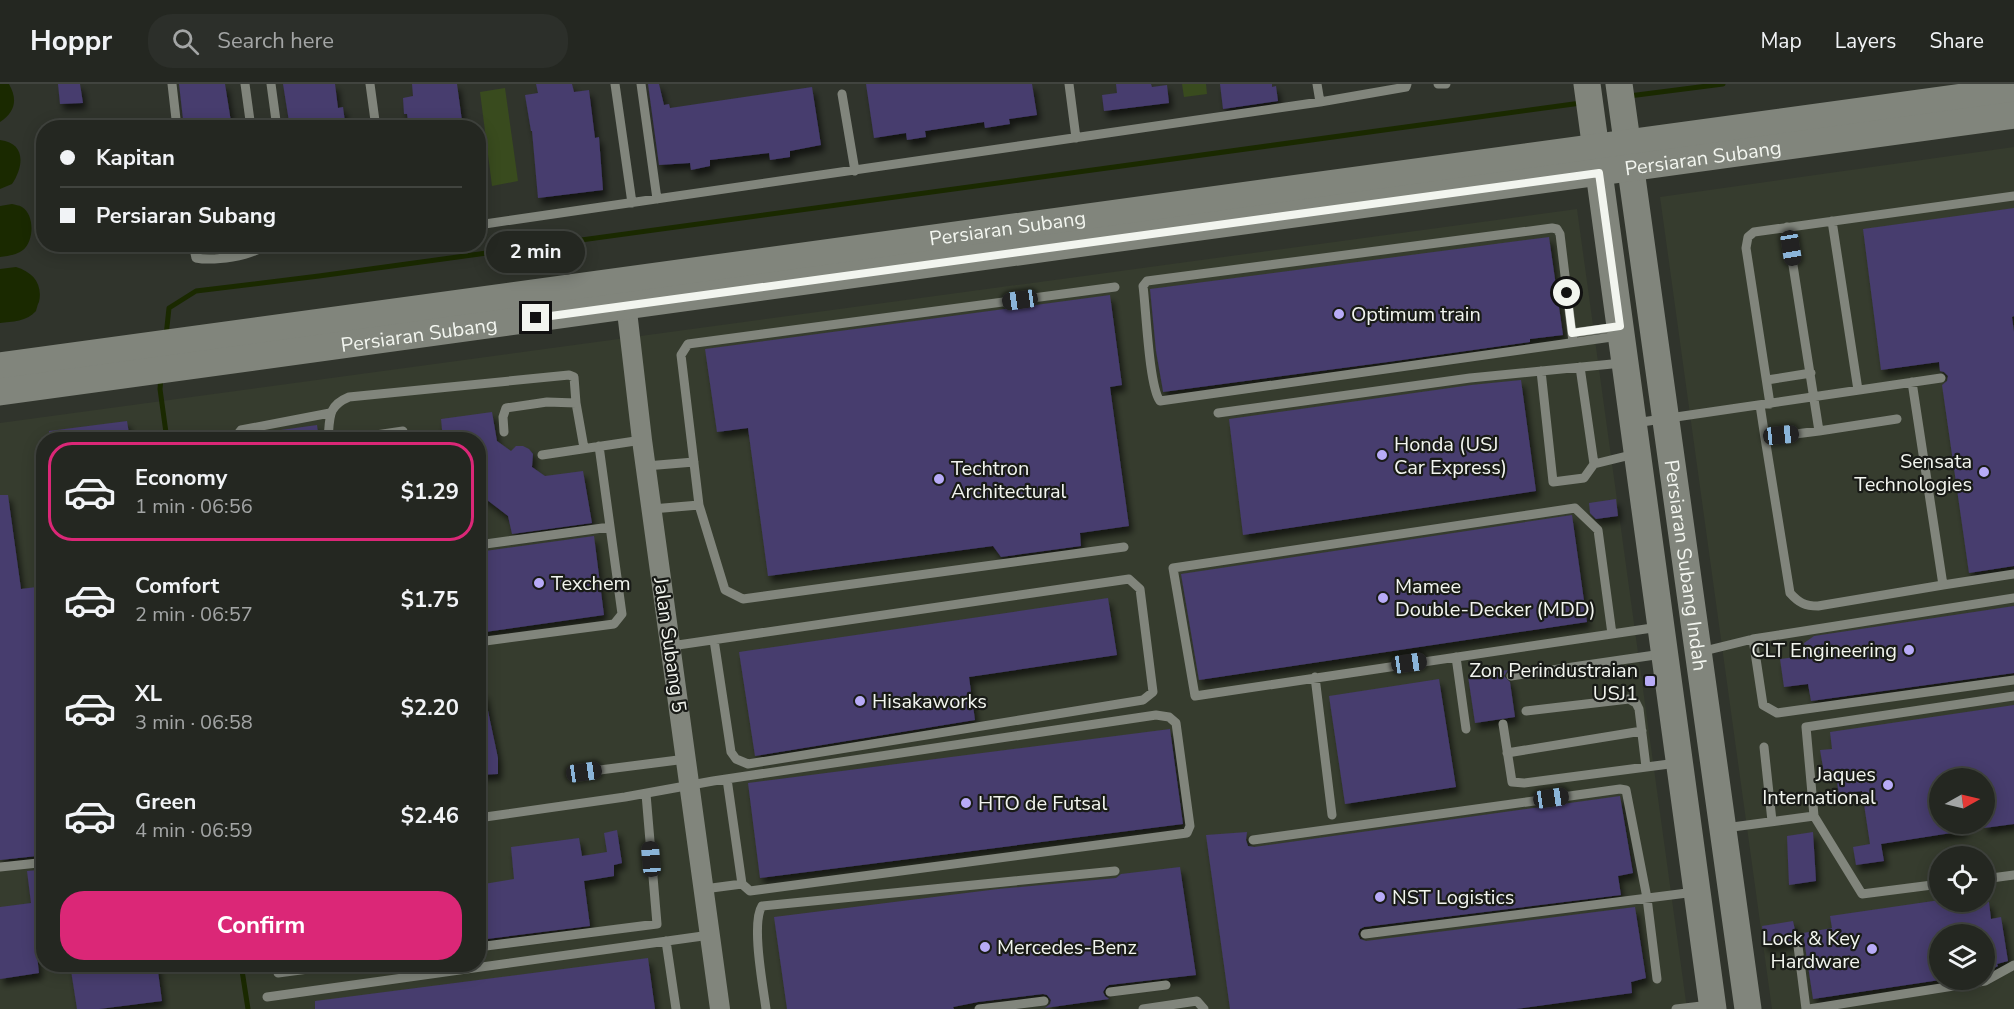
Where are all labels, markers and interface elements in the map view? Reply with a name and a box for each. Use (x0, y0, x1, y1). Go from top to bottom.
search box (148, 14, 568, 68)
text: Hoppr (30, 22, 112, 60)
icon: search (169, 25, 202, 58)
text: Search here (217, 26, 334, 56)
text: Map (1760, 27, 1802, 55)
text: Layers (1835, 27, 1896, 55)
text: Share (1929, 27, 1984, 55)
street label: Persiaran Subang (1623, 134, 1783, 182)
text: Kapitan (96, 143, 175, 173)
text: Persiaran Subang (96, 201, 276, 231)
street label: Persiaran Subang (928, 204, 1088, 252)
car (1779, 229, 1803, 267)
callout: 2 min (486, 231, 586, 273)
text: 2 min (510, 238, 561, 265)
route start (1553, 279, 1580, 306)
car (1001, 289, 1039, 311)
place label: Optimum train (1351, 301, 1481, 328)
route end (522, 304, 549, 331)
marker: Optimum train (1332, 307, 1346, 321)
street label: Persiaran Subang (339, 310, 499, 358)
car (1762, 424, 1800, 446)
place label: Honda (USJ Car Express) (1394, 431, 1507, 481)
marker: Honda (USJ Car Express) (1375, 448, 1389, 462)
place label: Sensata Technologies (1854, 448, 1972, 498)
place label: Techtron Architectural (951, 455, 1067, 505)
street label: Persiaran Subang Indah (1658, 458, 1714, 673)
text: Economy (135, 463, 227, 493)
icon: car (63, 465, 117, 519)
marker: Sensata Technologies (1977, 465, 1991, 479)
marker: Techtron Architectural (932, 472, 946, 486)
text: $1.29 (401, 477, 459, 507)
text: 1 min · 06:56 (135, 493, 253, 520)
place label: Texchem (551, 570, 631, 597)
text: Comfort (135, 571, 219, 601)
icon: car (63, 573, 117, 627)
place label: Mamee Double-Decker (MDD) (1395, 573, 1596, 623)
street label: Jalan Subang 5 (647, 575, 693, 714)
marker: Texchem (532, 576, 546, 590)
text: $1.75 (401, 585, 459, 615)
marker: Mamee Double-Decker (MDD) (1376, 591, 1390, 605)
text: 2 min · 06:57 (135, 601, 253, 628)
place label: CLT Engineering (1751, 637, 1897, 664)
marker: CLT Engineering (1902, 643, 1916, 657)
car (1390, 652, 1428, 674)
place label: Zon Perindustraian USJ1 (1469, 657, 1638, 707)
marker: Zon Perindustraian USJ1 (1643, 674, 1657, 688)
text: XL (135, 679, 162, 709)
icon: car (63, 681, 117, 735)
place label: Hisakaworks (872, 688, 987, 715)
text: $2.20 (401, 693, 459, 723)
marker: Hisakaworks (853, 694, 867, 708)
text: 3 min · 06:58 (135, 709, 253, 736)
car (565, 761, 603, 783)
place label: Jaques International (1762, 761, 1876, 811)
north arrow (1929, 768, 1995, 834)
map controls (1929, 768, 1995, 990)
marker: Jaques International (1881, 778, 1895, 792)
text: Green (135, 787, 196, 817)
car (1532, 787, 1570, 809)
icon: car (63, 789, 117, 843)
place label: HTO de Futsal (978, 790, 1107, 817)
marker: HTO de Futsal (959, 796, 973, 810)
text: $2.46 (401, 801, 459, 831)
text: 4 min · 06:59 (135, 817, 253, 844)
car (640, 840, 662, 878)
button: locate (1929, 846, 1995, 912)
place label: NST Logistics (1392, 884, 1514, 911)
marker: NST Logistics (1373, 890, 1387, 904)
button: Confirm (60, 891, 462, 960)
button: layers (1929, 924, 1995, 990)
place label: Lock & Key Hardware (1762, 925, 1861, 975)
place label: Mercedes-Benz (997, 934, 1137, 961)
marker: Mercedes-Benz (978, 940, 992, 954)
marker: Lock & Key Hardware (1865, 942, 1879, 956)

